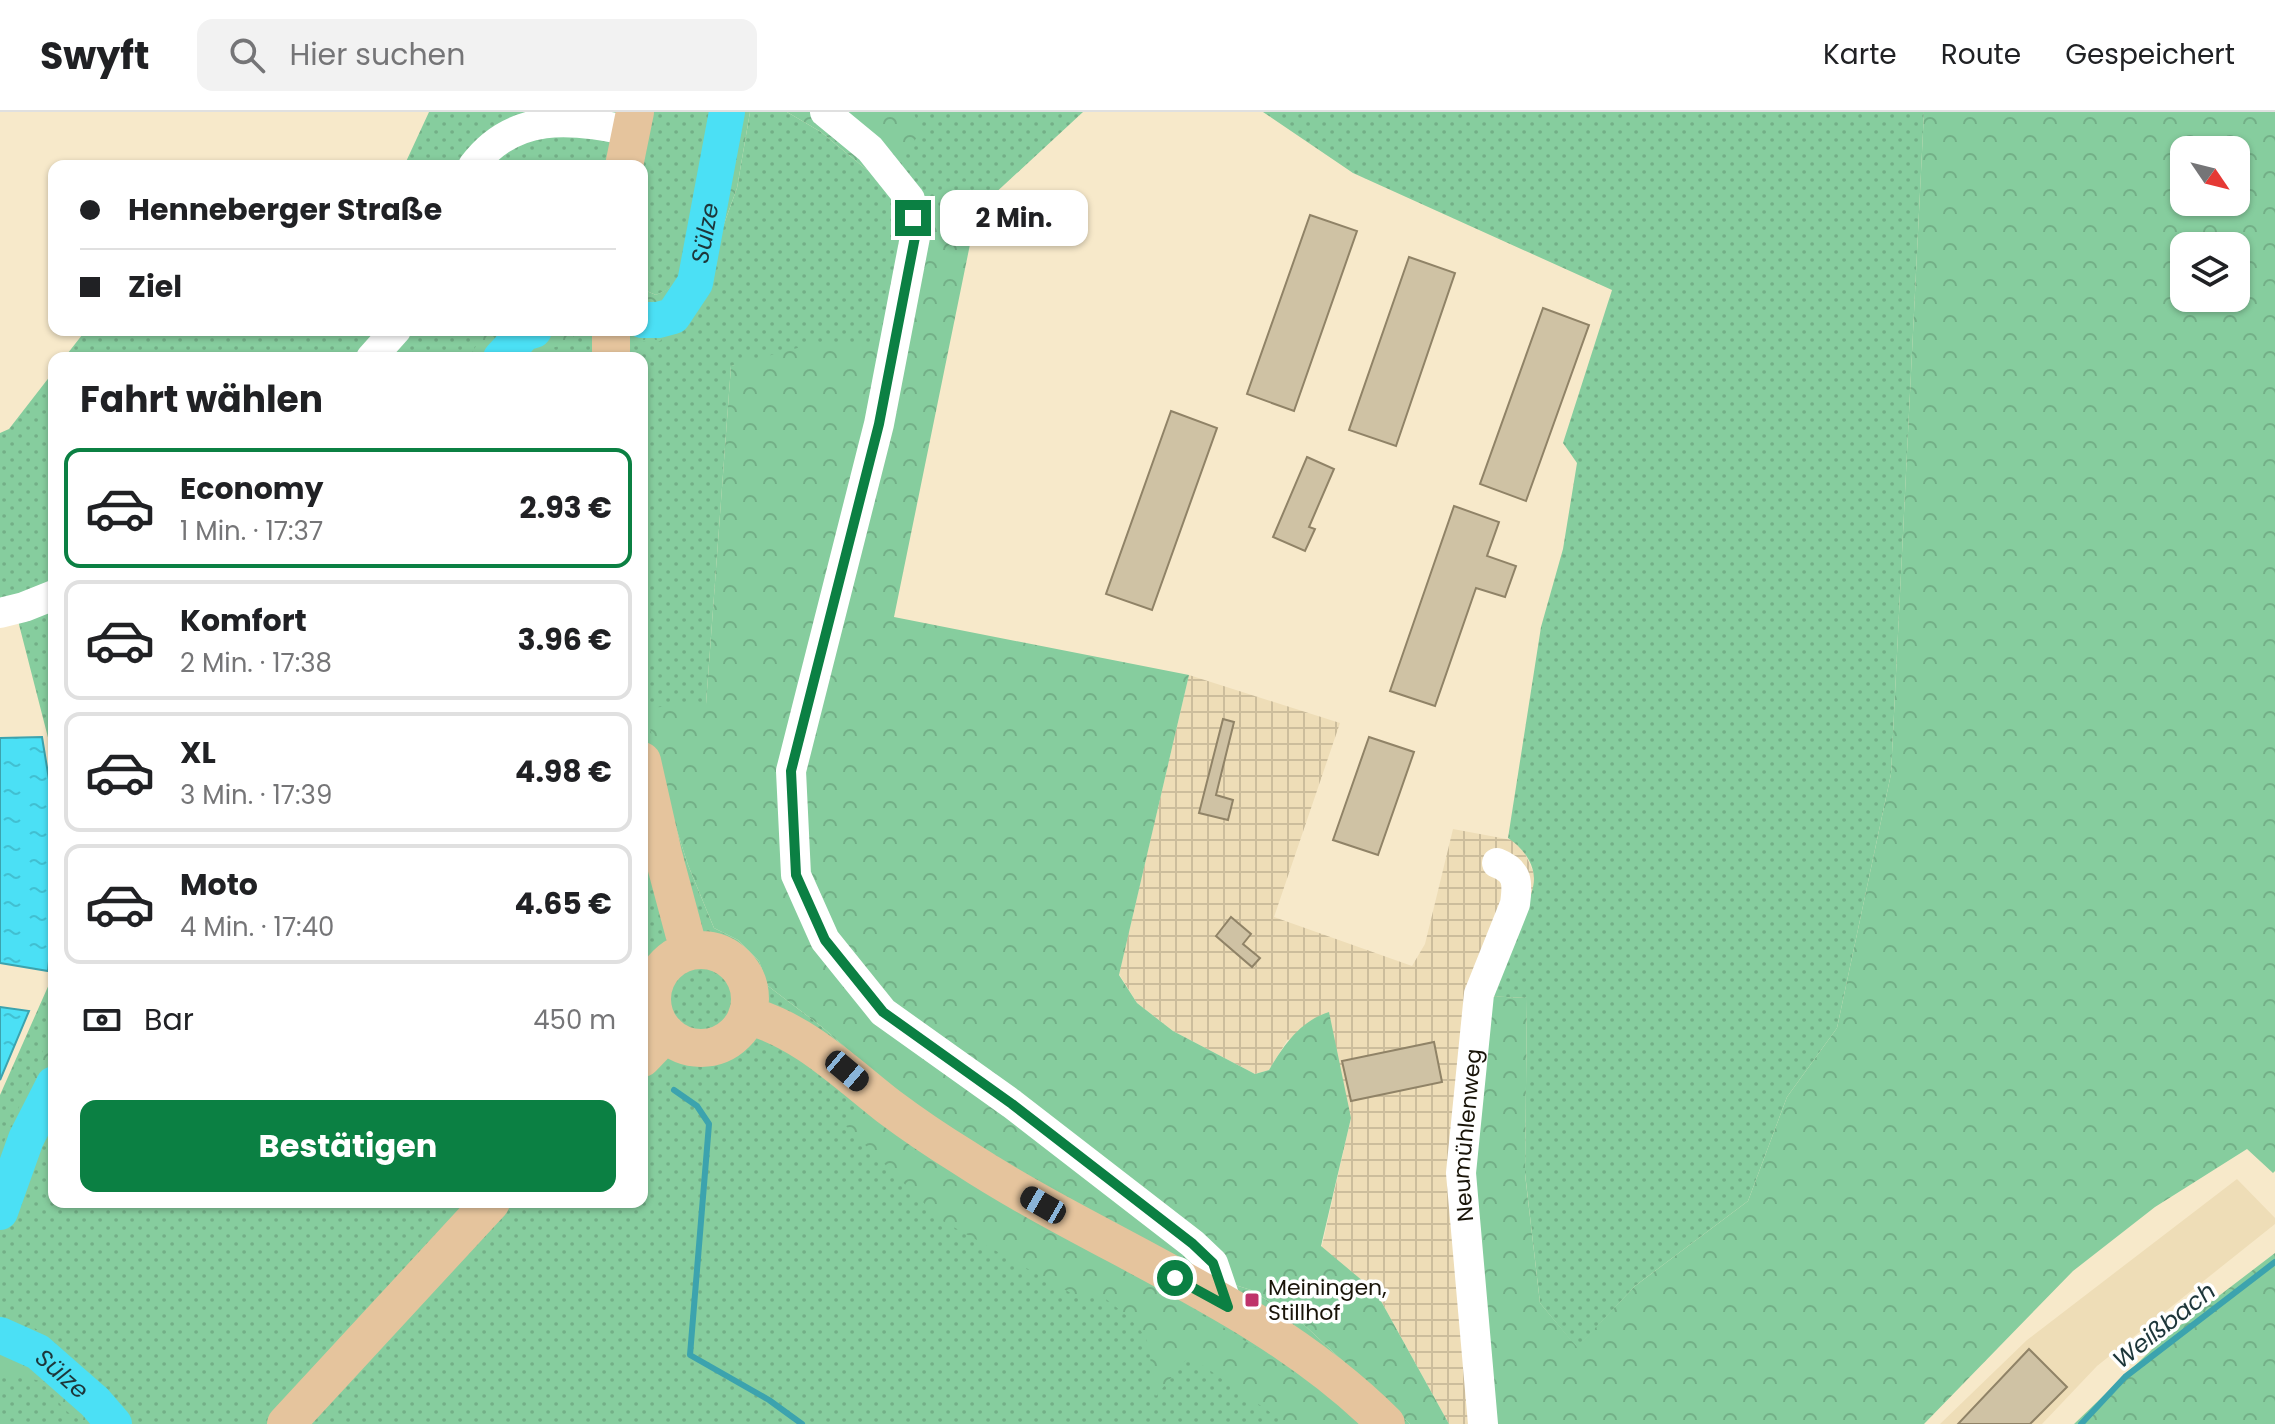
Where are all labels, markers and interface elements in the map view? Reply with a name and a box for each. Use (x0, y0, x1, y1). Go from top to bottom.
search box (197, 19, 757, 91)
text: Swyft (40, 29, 149, 82)
icon: search (225, 33, 269, 77)
text: Hier suchen (289, 33, 465, 76)
text: Karte (1823, 35, 1897, 74)
text: Route (1941, 35, 2021, 74)
text: Gespeichert (2065, 35, 2235, 74)
north arrow (2170, 136, 2250, 216)
map controls (2170, 136, 2250, 312)
text: Henneberger Straße (128, 188, 442, 231)
callout: 2 Min. (941, 190, 1089, 246)
water label: Sülze (683, 200, 726, 266)
route end (895, 200, 931, 236)
text: 2 Min. (976, 200, 1052, 236)
button: layers (2170, 232, 2250, 312)
text: Ziel (128, 265, 182, 308)
text: Fahrt wählen (80, 374, 323, 425)
text: Economy (180, 467, 324, 510)
icon: car (84, 472, 156, 544)
text: 2.93 € (520, 486, 612, 529)
text: 1 Min. · 17:37 (180, 513, 323, 549)
text: Komfort (180, 599, 307, 642)
icon: car (84, 604, 156, 676)
text: 3.96 € (518, 618, 612, 661)
text: 2 Min. · 17:38 (180, 645, 332, 681)
text: XL (180, 731, 216, 774)
icon: car (84, 736, 156, 808)
text: 4.98 € (515, 750, 612, 793)
text: 3 Min. · 17:39 (180, 777, 332, 813)
text: Moto (180, 863, 258, 906)
icon: car (84, 868, 156, 940)
text: 4.65 € (514, 882, 612, 925)
text: 4 Min. · 17:40 (180, 909, 334, 945)
icon: cash (80, 998, 124, 1042)
text: Bar (144, 998, 194, 1041)
text: 450 m (533, 1002, 616, 1038)
car (821, 1046, 873, 1096)
street label: Neumühlenweg (1445, 1047, 1489, 1223)
button: Bestätigen (80, 1100, 616, 1192)
car (1016, 1183, 1070, 1227)
route start (1157, 1260, 1193, 1296)
place label: Meiningen, Stillhof (1268, 1272, 1387, 1328)
water label: Weißbach (2106, 1274, 2222, 1376)
marker: Meiningen, Stillhof (1243, 1291, 1261, 1309)
water label: Sülze (29, 1341, 96, 1406)

